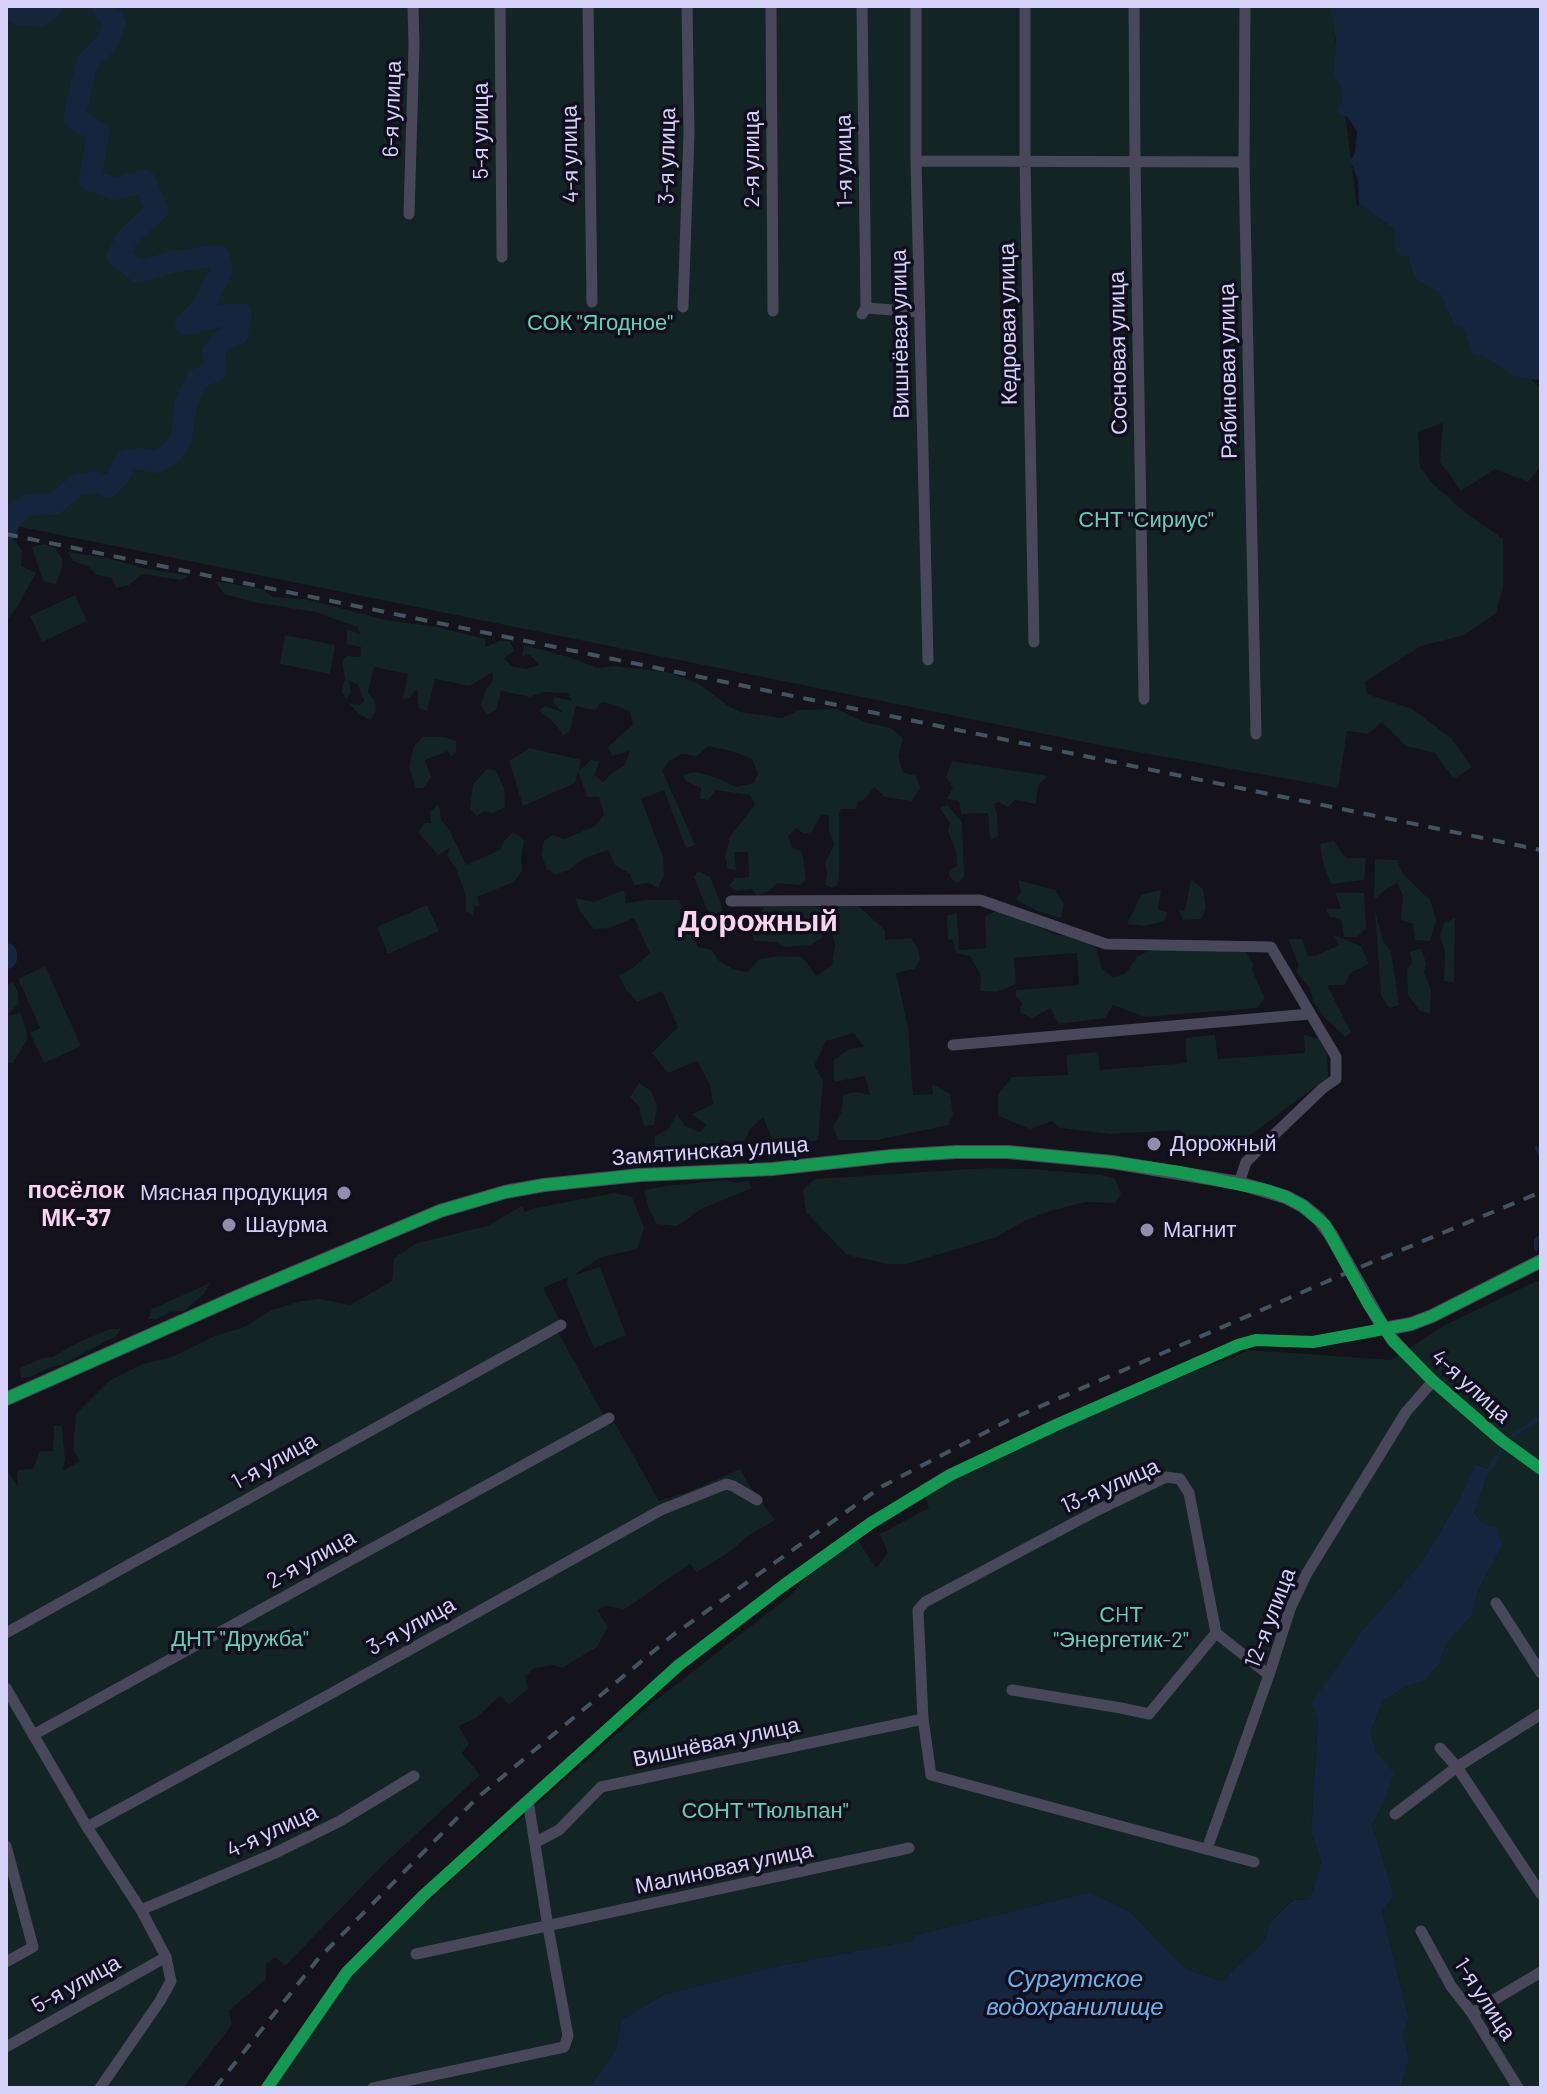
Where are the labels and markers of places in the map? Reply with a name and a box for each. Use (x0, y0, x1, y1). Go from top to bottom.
place label: Дорожный (1170, 1131, 1277, 1157)
marker: Дорожный (1145, 1135, 1163, 1153)
place label: Мясная продукция (140, 1180, 328, 1206)
marker: Мясная продукция (335, 1184, 353, 1202)
place label: Шаурма (245, 1212, 328, 1238)
marker: Шаурма (220, 1216, 238, 1234)
place label: Магнит (1163, 1217, 1236, 1243)
marker: Магнит (1138, 1221, 1156, 1239)

